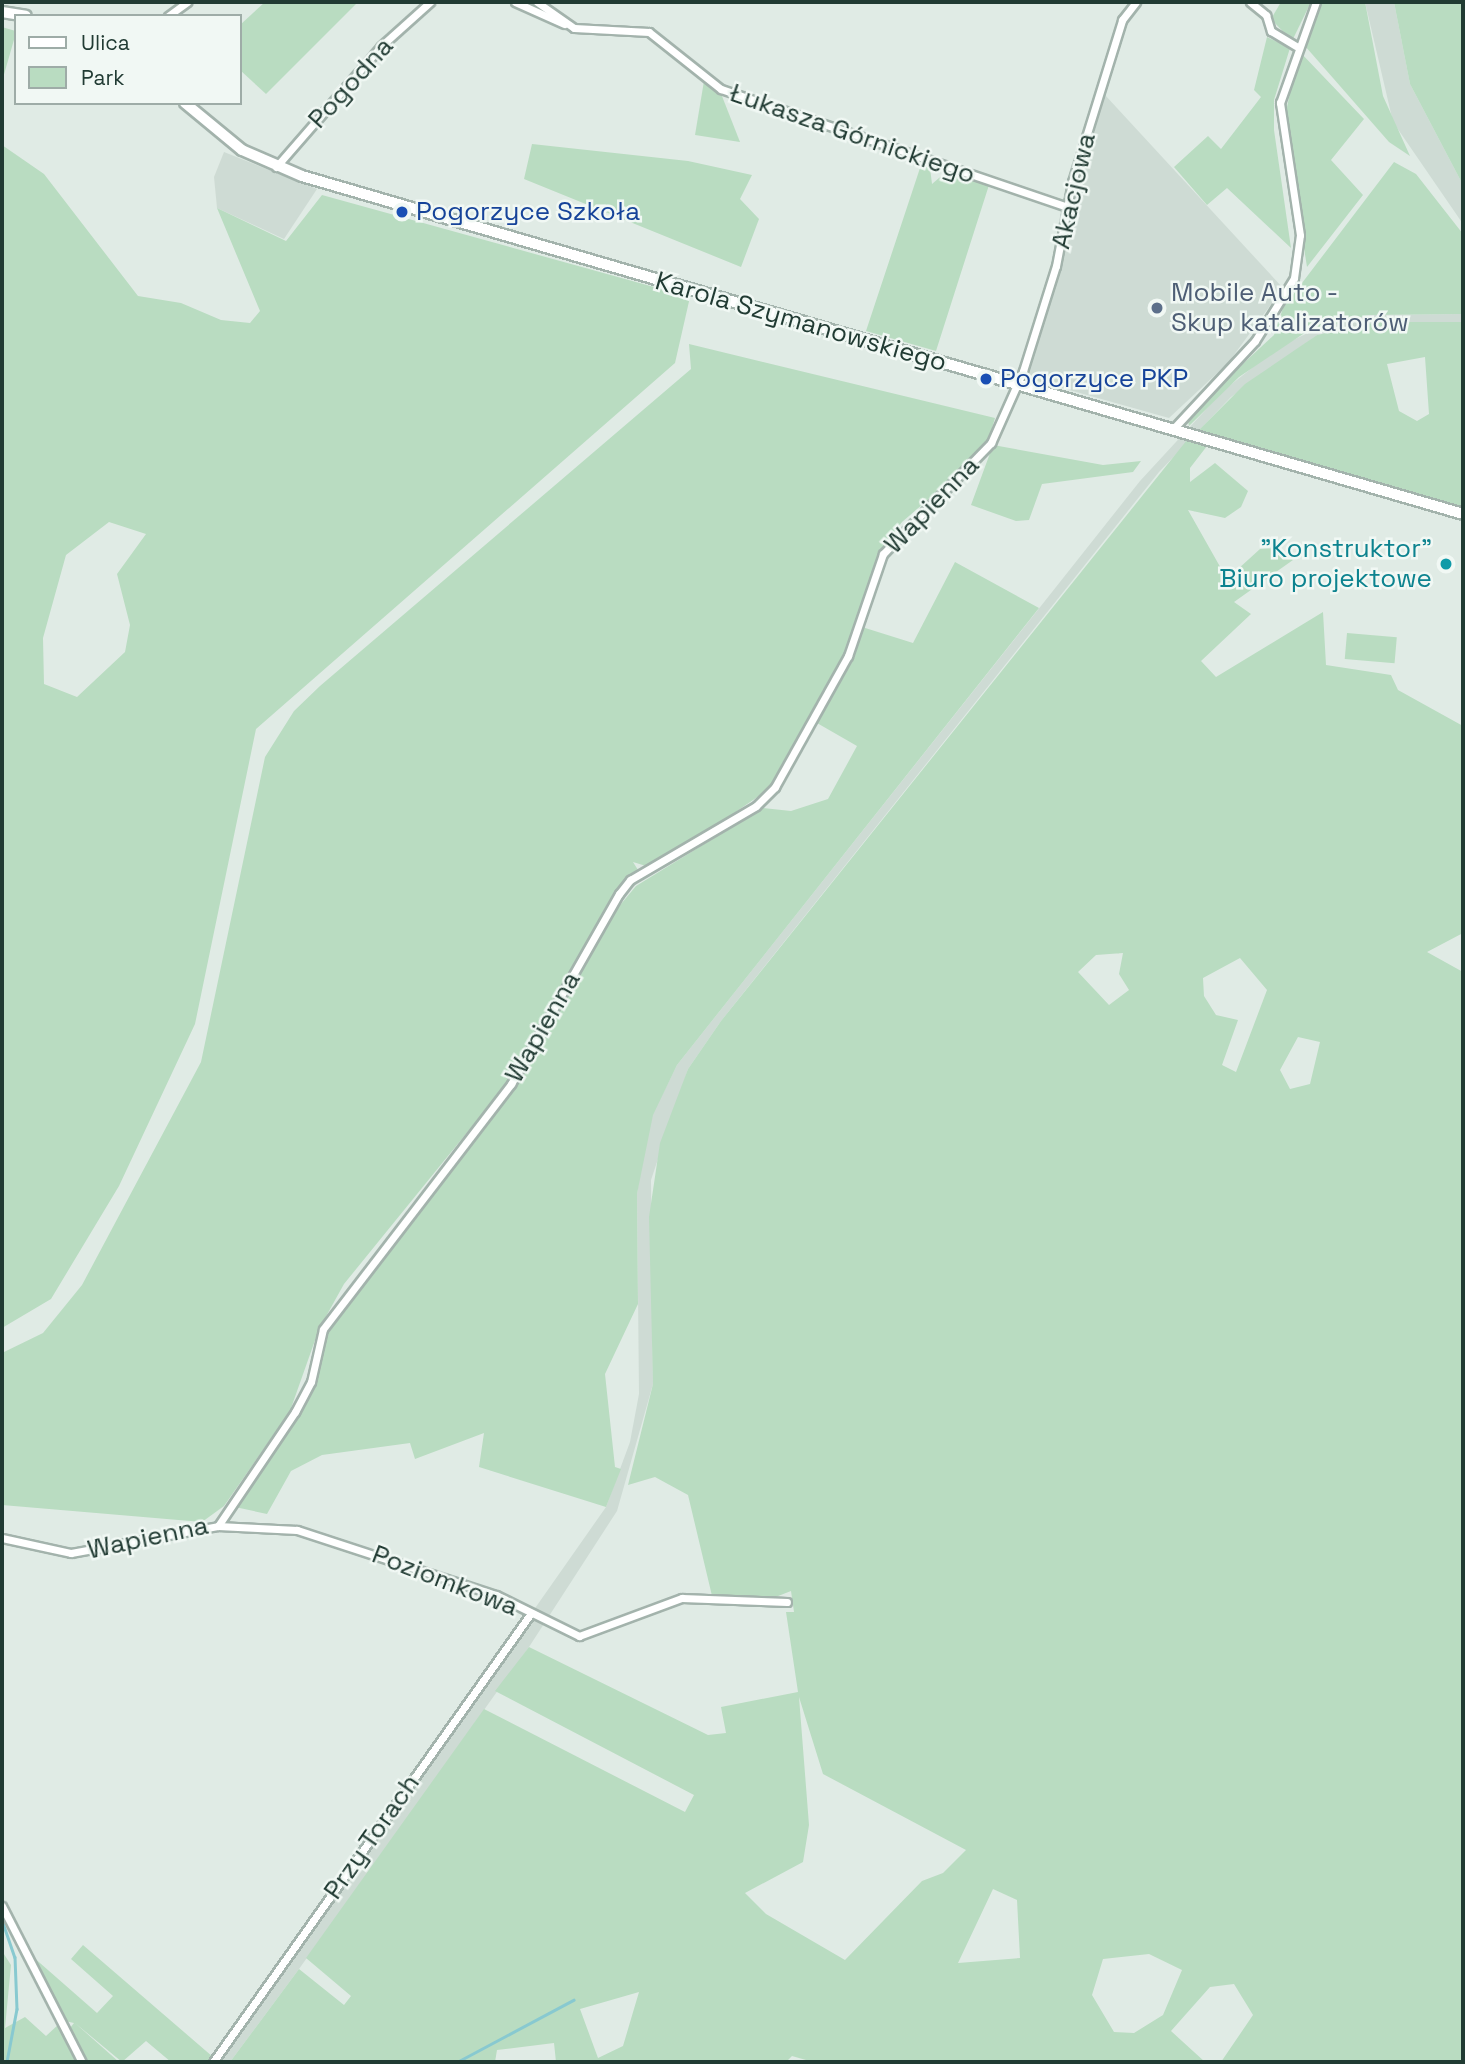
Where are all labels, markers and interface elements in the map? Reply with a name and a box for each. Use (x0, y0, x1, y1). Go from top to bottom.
legend (14, 14, 242, 105)
text: Ulica (81, 29, 130, 56)
street label: Pogodna (302, 31, 400, 135)
text: Park (81, 64, 125, 91)
street label: Łukasza Górnickiego (725, 77, 979, 191)
street label: Akacjowa (1046, 130, 1102, 252)
place label: Pogorzyce Szkoła (416, 196, 640, 228)
marker: Pogorzyce Szkoła (394, 204, 410, 220)
street label: Karola Szymanowskiego (652, 265, 950, 379)
place label: Mobile Auto - Skup katalizatorów (1171, 277, 1409, 338)
marker: Mobile Auto - Skup katalizatorów (1149, 300, 1165, 316)
place label: Pogorzyce PKP (1000, 363, 1188, 395)
marker: Pogorzyce PKP (978, 371, 994, 387)
street label: Wapienna (878, 450, 986, 560)
place label: "Konstruktor" Biuro projektowe (1219, 533, 1432, 594)
marker: "Konstruktor" Biuro projektowe (1438, 556, 1454, 572)
street label: Wapienna (499, 966, 587, 1088)
street label: Wapienna (85, 1510, 211, 1566)
street label: Poziomkowa (368, 1539, 522, 1623)
street label: Przy Torach (317, 1768, 427, 1906)

